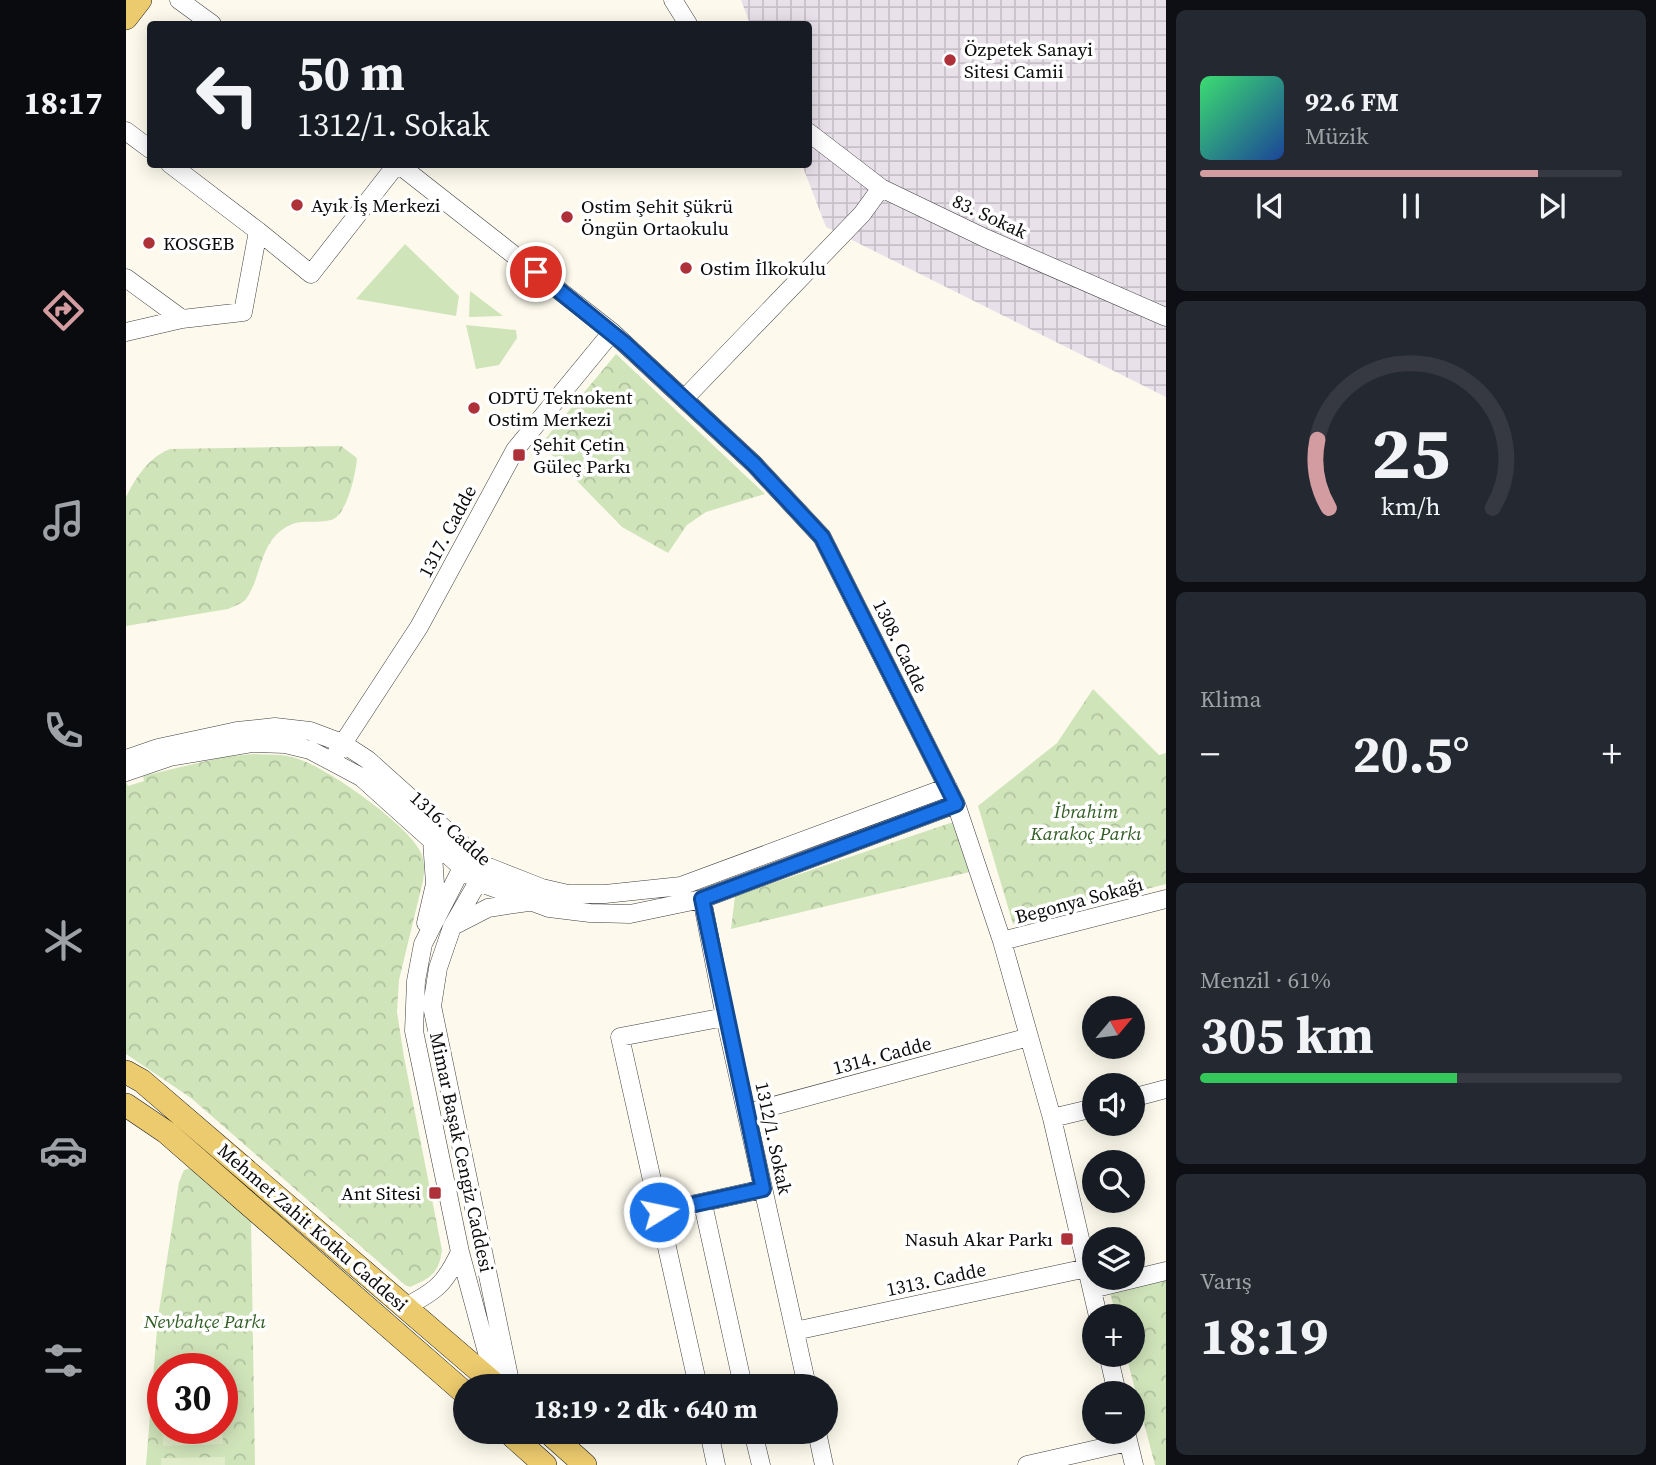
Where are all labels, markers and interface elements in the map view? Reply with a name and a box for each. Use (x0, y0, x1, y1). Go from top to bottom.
place label: Özpetek Sanayi Sitesi Camii (964, 36, 1093, 84)
text: 50 m (297, 39, 405, 106)
icon: left (182, 49, 273, 140)
marker: Özpetek Sanayi Sitesi Camii (942, 52, 958, 68)
text: 18:17 (24, 81, 102, 125)
text: 92.6 FM (1305, 84, 1399, 120)
text: 1312/1. Sokak (297, 103, 490, 147)
text: Müzik (1305, 120, 1369, 152)
street label: 83. Sokak (948, 187, 1032, 245)
icon: previous (1251, 187, 1289, 225)
icon: pause (1392, 187, 1430, 225)
icon: next (1533, 187, 1571, 225)
place label: Ayık İş Merkezi (311, 192, 441, 218)
place label: Ostim Şehit Şükrü Öngün Ortaokulu (581, 193, 733, 241)
marker: Ayık İş Merkezi (289, 197, 305, 213)
marker: Ostim Şehit Şükrü Öngün Ortaokulu (559, 209, 575, 225)
place label: KOSGEB (163, 230, 234, 256)
marker: KOSGEB (141, 235, 157, 251)
pin (506, 242, 566, 302)
icon: arrive (517, 253, 555, 291)
place label: Ostim İlkokulu (700, 255, 826, 281)
marker: Ostim İlkokulu (678, 260, 694, 276)
icon: directions (39, 286, 88, 335)
place label: ODTÜ Teknokent Ostim Merkezi (488, 384, 633, 432)
marker: ODTÜ Teknokent Ostim Merkezi (466, 400, 482, 416)
text: 25 (1372, 403, 1450, 502)
place label: Şehit Çetin Güleç Parkı (533, 431, 631, 479)
marker: Şehit Çetin Güleç Parkı (511, 447, 527, 463)
street label: 1317. Cadde (412, 480, 482, 582)
text: km/h (1381, 488, 1441, 522)
icon: music (39, 496, 88, 545)
street label: 1308. Cadde (867, 595, 935, 697)
text: Klima (1200, 683, 1261, 715)
icon: phone (39, 706, 88, 755)
text: 20.5° (1352, 718, 1470, 789)
text: − (1200, 728, 1220, 780)
text: + (1602, 728, 1622, 780)
street label: 1316. Cadde (405, 785, 497, 871)
park label: İbrahim Karakoç Parkı (1029, 798, 1142, 846)
street label: Begonya Sokağı (1012, 870, 1146, 930)
icon: climate (39, 916, 88, 965)
text: Menzil · 61% (1200, 964, 1331, 996)
north arrow (1082, 996, 1144, 1059)
map controls (1082, 996, 1145, 1444)
text: 305 km (1200, 999, 1374, 1070)
street label: 1314. Cadde (830, 1029, 934, 1081)
street label: Mimar Başak Cengiz Caddesi (424, 1030, 500, 1275)
button: sound (1082, 1073, 1145, 1136)
street label: 1312/1. Sokak (749, 1079, 799, 1197)
icon: car (39, 1126, 88, 1175)
street label: Mehmet Zahit Kotku Caddesi (212, 1137, 414, 1317)
button: search (1082, 1150, 1145, 1213)
position arrow (622, 1175, 696, 1249)
place label: Ant Sitesi (341, 1180, 421, 1206)
marker: Ant Sitesi (427, 1185, 443, 1201)
place label: Nasuh Akar Parkı (905, 1226, 1053, 1252)
button: layers (1082, 1227, 1145, 1290)
marker: Nasuh Akar Parkı (1059, 1231, 1075, 1247)
street label: 1313. Cadde (884, 1256, 988, 1302)
text: Varış (1200, 1265, 1252, 1297)
text: 18:19 (1200, 1300, 1328, 1371)
button: + (1082, 1304, 1145, 1367)
park label: Nevbahçe Parkı (143, 1308, 266, 1334)
icon: filters (39, 1336, 88, 1385)
speed limit sign: 30 (147, 1353, 238, 1444)
button: − (1082, 1381, 1145, 1444)
text: 18:19 · 2 dk · 640 m (533, 1391, 758, 1427)

